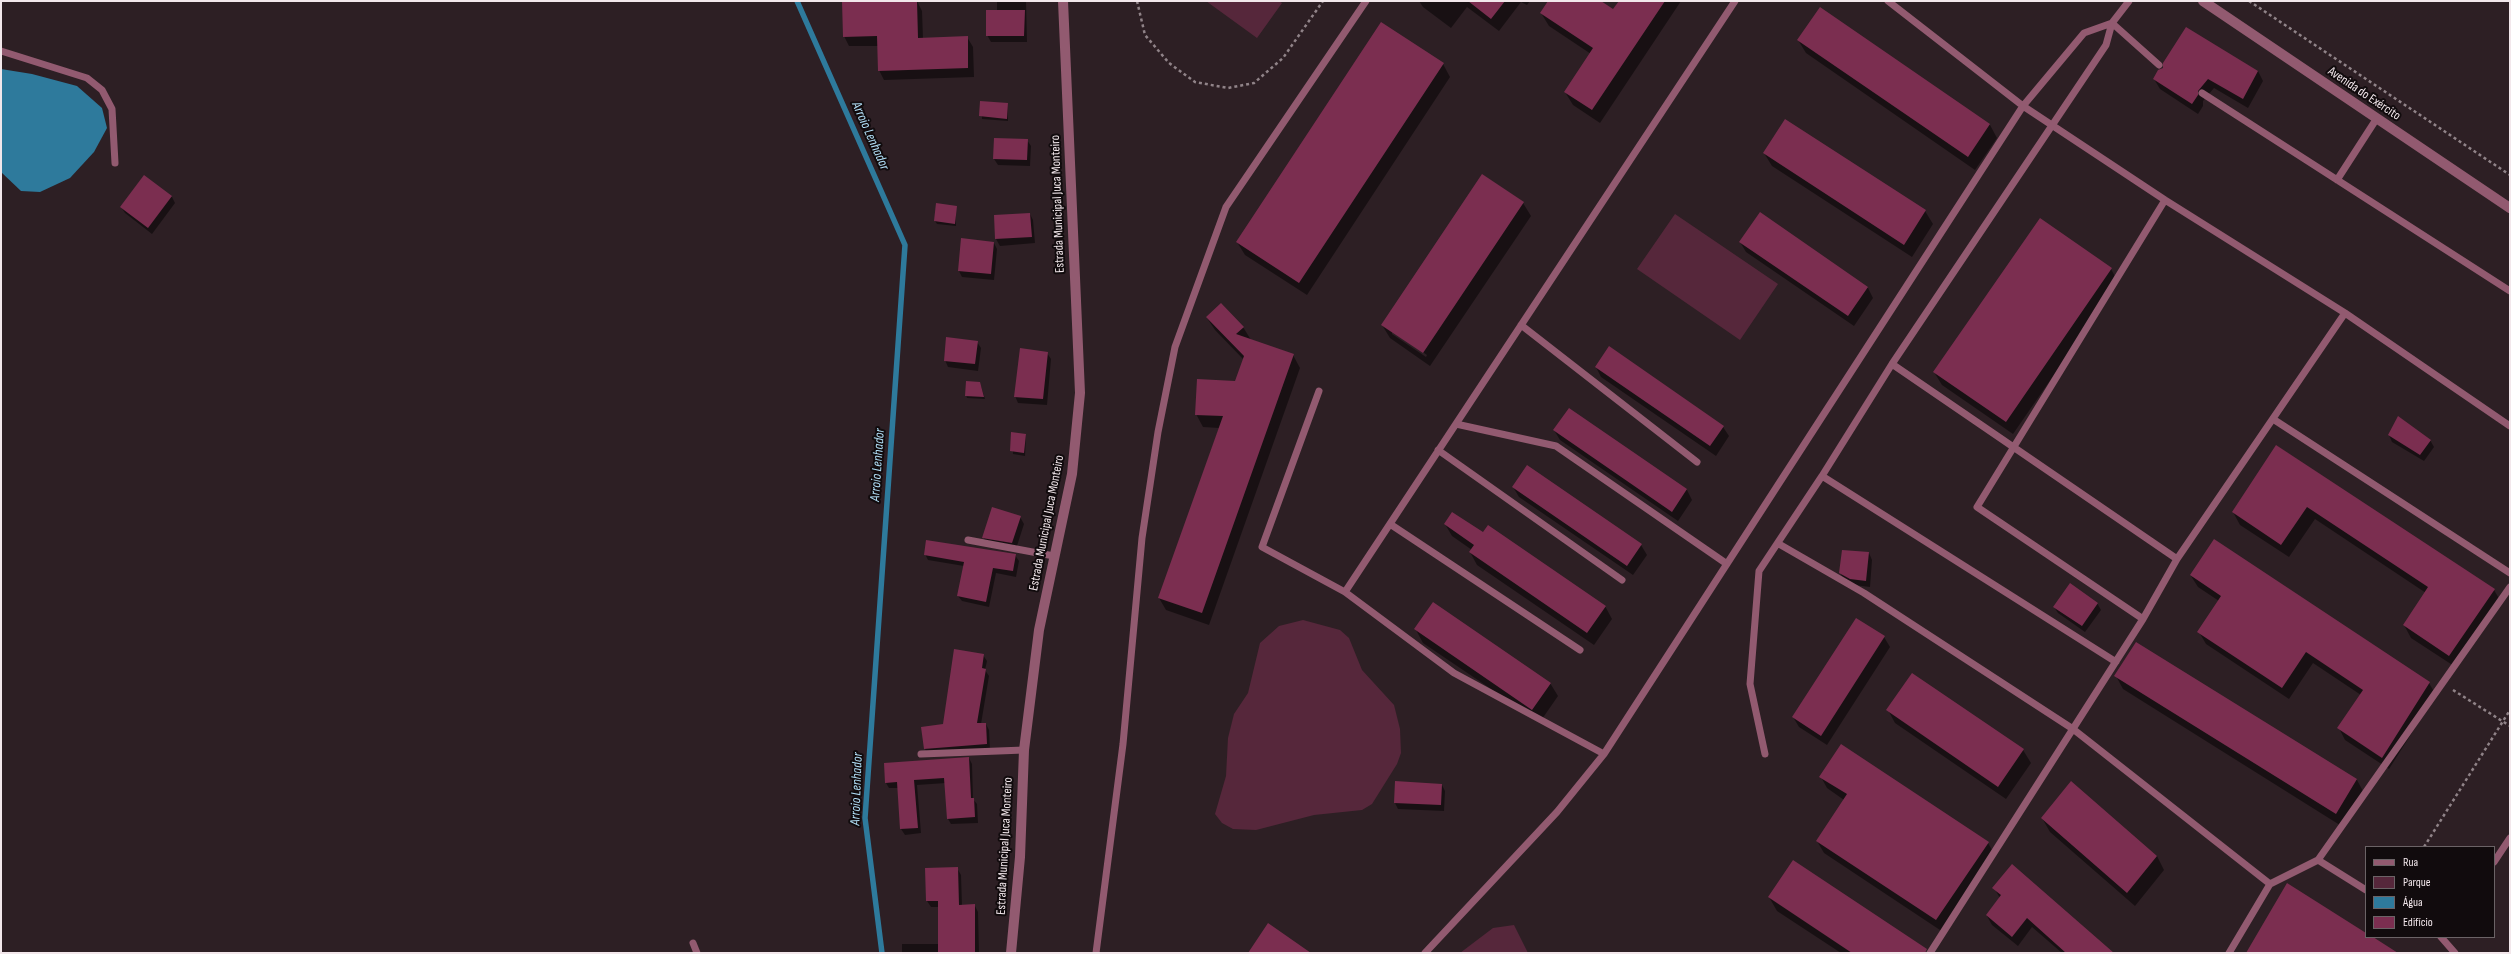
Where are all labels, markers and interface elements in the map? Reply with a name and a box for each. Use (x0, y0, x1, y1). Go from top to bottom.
street label: Avenida do Exército (2325, 64, 2403, 124)
water label: Arroio Lenhador (847, 99, 893, 173)
street label: Estrada Municipal Juca Monteiro (1048, 135, 1068, 273)
water label: Arroio Lenhador (867, 428, 889, 502)
street label: Estrada Municipal Juca Monteiro (1026, 454, 1068, 592)
water label: Arroio Lenhador (847, 752, 867, 826)
street label: Estrada Municipal Juca Monteiro (994, 777, 1016, 915)
legend (2365, 846, 2495, 938)
text: Rua (2403, 855, 2418, 870)
text: Parque (2403, 875, 2431, 890)
text: Água (2403, 895, 2423, 910)
text: Edifício (2403, 915, 2433, 930)

